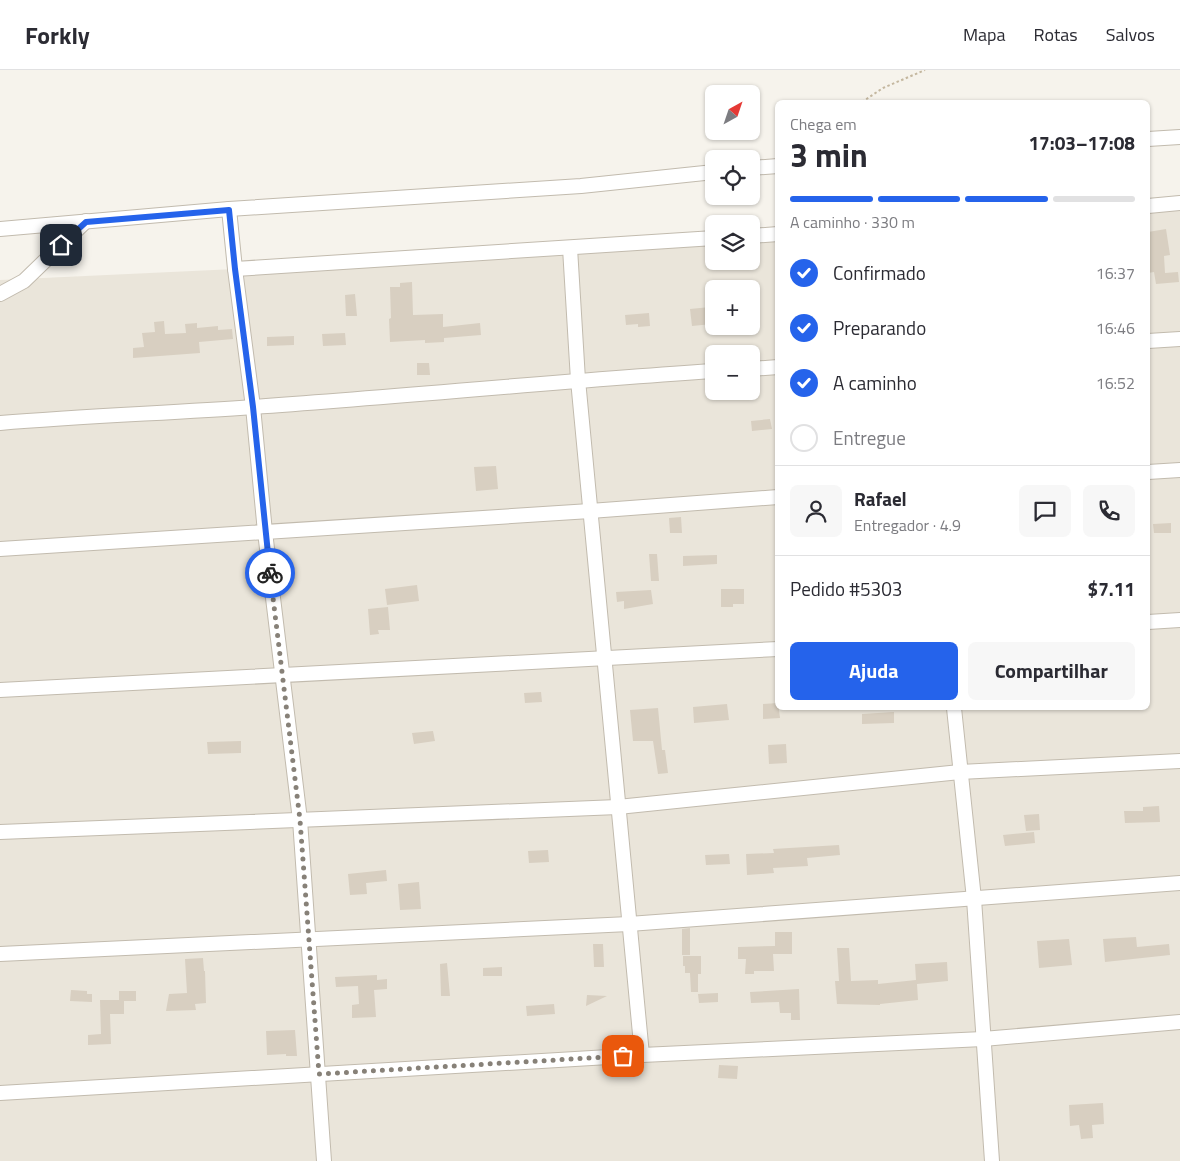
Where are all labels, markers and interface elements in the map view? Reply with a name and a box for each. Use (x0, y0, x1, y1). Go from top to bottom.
text: Forkly (25, 17, 90, 53)
text: Mapa (963, 21, 1006, 48)
text: Rotas (1034, 21, 1078, 48)
text: Salvos (1106, 21, 1155, 48)
north arrow (705, 85, 760, 140)
map controls (705, 85, 760, 400)
text: Chega em (790, 112, 857, 136)
text: 17:03–17:08 (1028, 128, 1135, 157)
text: 3 min (790, 131, 868, 179)
button: locate (705, 150, 760, 205)
text: A caminho · 330 m (790, 210, 915, 234)
button: layers (705, 215, 760, 270)
pin (40, 224, 82, 266)
icon: home (47, 231, 75, 259)
text: Confirmado (833, 258, 926, 287)
icon: check (790, 259, 818, 287)
text: 16:37 (1096, 261, 1135, 285)
button: + (705, 280, 760, 335)
text: Preparando (833, 313, 926, 342)
icon: check (790, 314, 818, 342)
text: 16:46 (1096, 316, 1135, 340)
button: − (705, 345, 760, 400)
text: A caminho (833, 368, 917, 397)
icon: check (790, 369, 818, 397)
text: 16:52 (1096, 371, 1135, 395)
text: Entregue (833, 423, 906, 452)
text: Rafael (854, 484, 907, 513)
button: person (790, 485, 842, 537)
button: chat (1019, 485, 1071, 537)
button: phone (1083, 485, 1135, 537)
text: Entregador · 4.9 (854, 513, 961, 537)
courier (245, 548, 295, 598)
icon: bike (256, 559, 284, 587)
text: Pedido #5303 (790, 574, 902, 603)
text: $7.11 (1088, 574, 1135, 603)
button: Ajuda (790, 642, 958, 700)
button: Compartilhar (968, 642, 1135, 700)
pin (602, 1035, 644, 1077)
icon: bag (609, 1042, 637, 1070)

